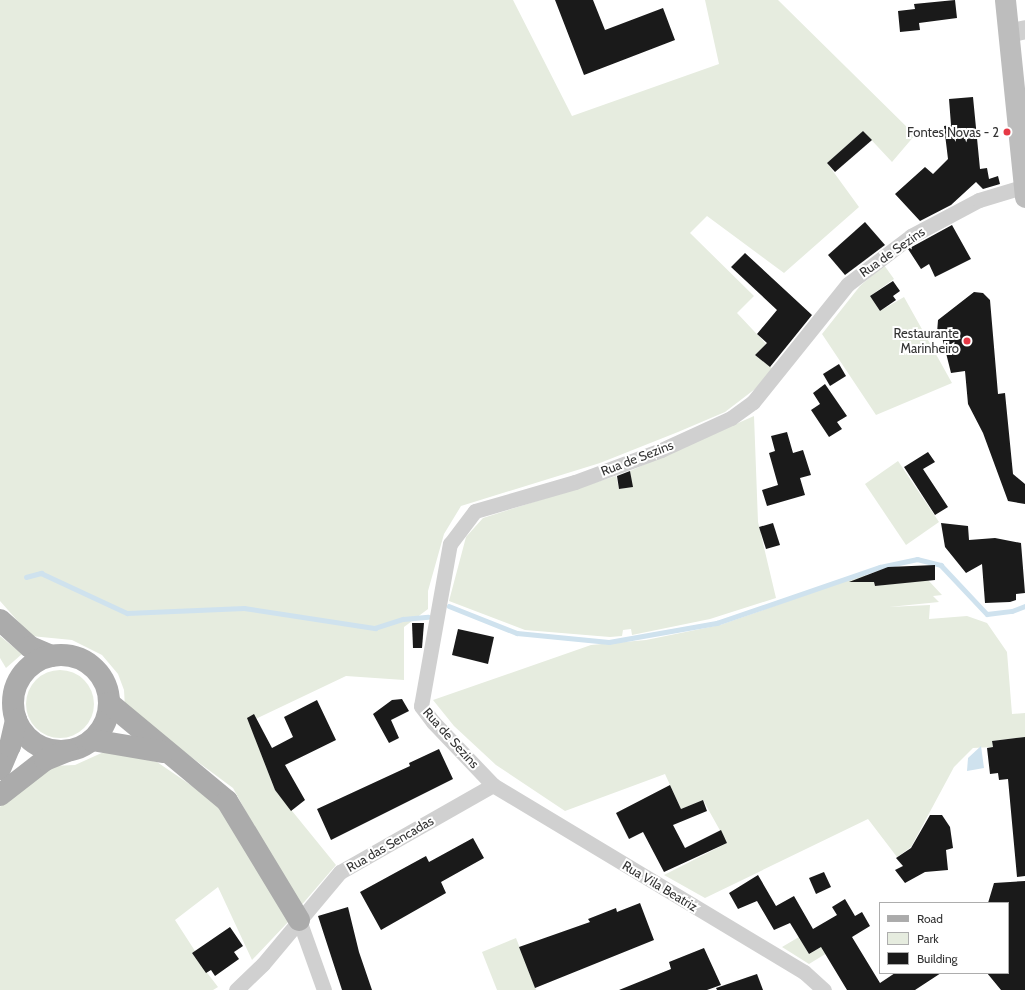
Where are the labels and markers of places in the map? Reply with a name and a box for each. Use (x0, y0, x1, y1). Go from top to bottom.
place label: Fontes Novas - 2 (907, 124, 999, 140)
marker: Fontes Novas - 2 (1002, 127, 1012, 137)
place label: Restaurante Marinheiro (894, 326, 959, 357)
marker: Restaurante Marinheiro (962, 336, 972, 346)

